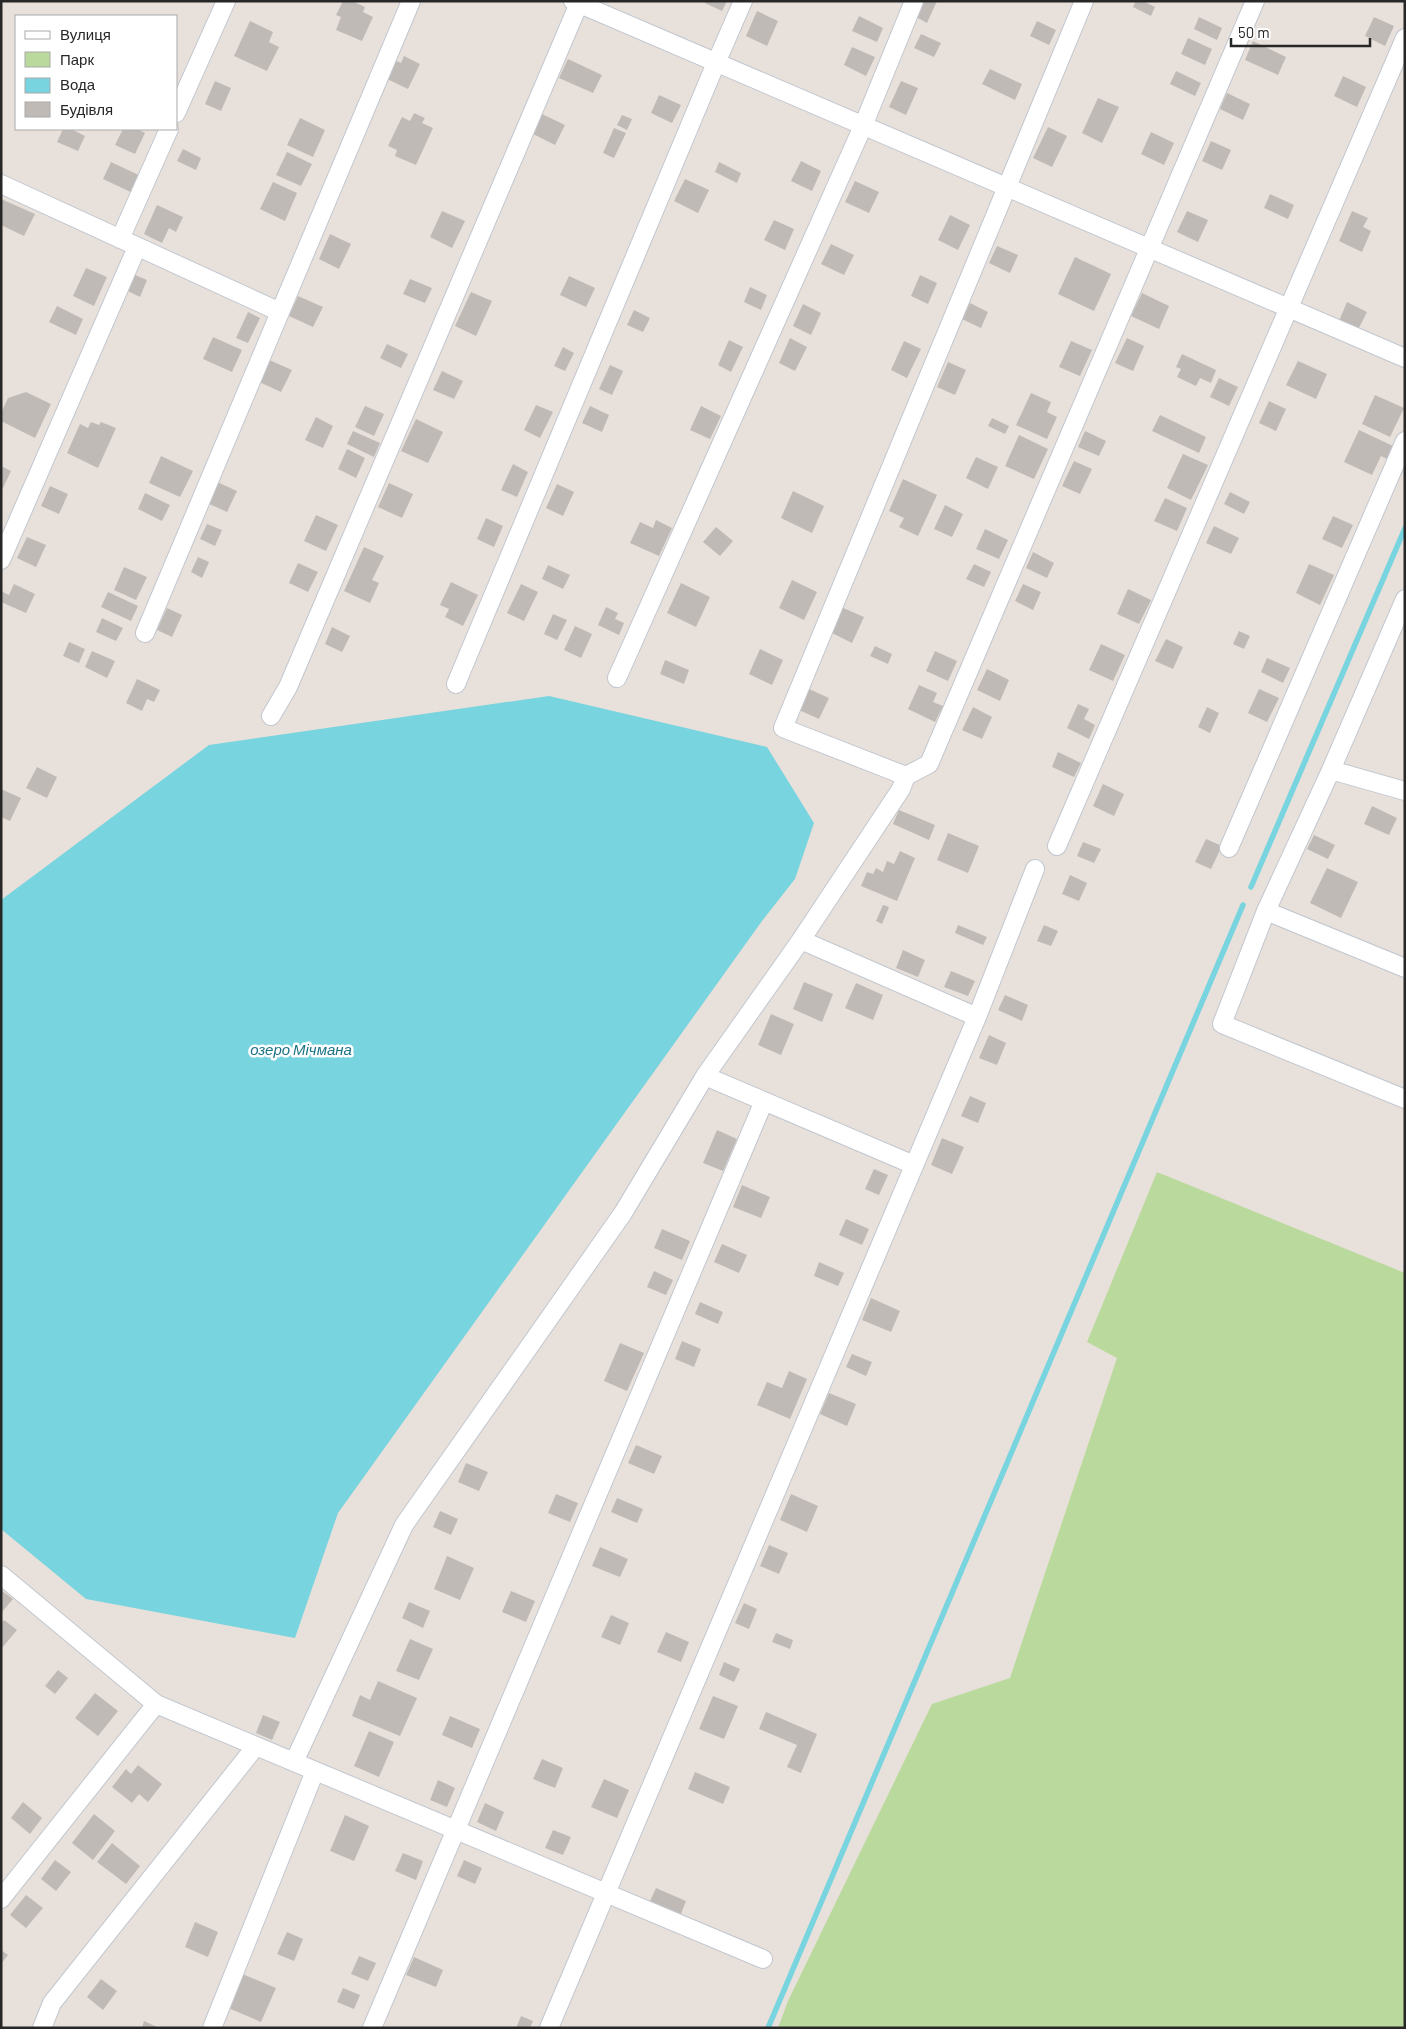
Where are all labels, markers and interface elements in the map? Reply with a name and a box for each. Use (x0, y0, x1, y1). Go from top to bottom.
legend (15, 15, 178, 130)
scale bar (1231, 15, 1370, 47)
text: 50 m (1238, 23, 1270, 41)
text: Вулиця (60, 25, 111, 43)
text: Парк (60, 50, 94, 68)
text: Вода (60, 75, 96, 93)
text: Будівля (60, 100, 113, 118)
water label: озеро Мічмана (250, 1040, 352, 1058)

